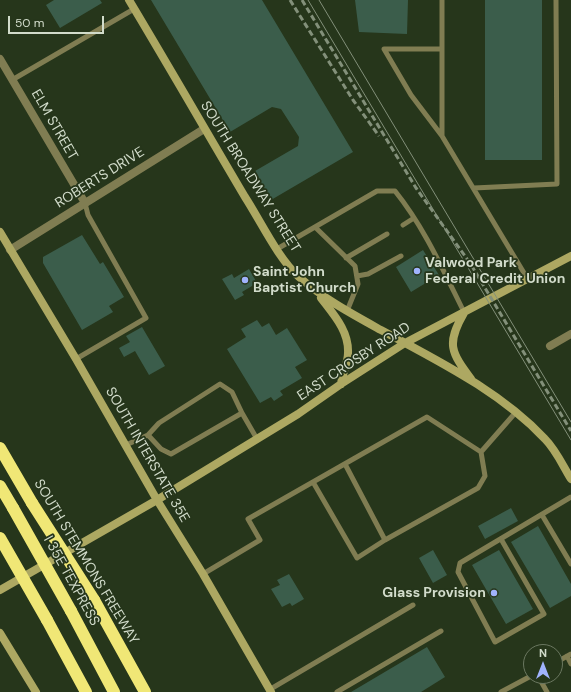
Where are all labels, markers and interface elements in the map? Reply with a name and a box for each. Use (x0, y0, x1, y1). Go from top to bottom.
scale bar (10, 8, 106, 34)
text: 50 m (15, 15, 44, 31)
street label: ELM STREET (27, 87, 81, 163)
street label: SOUTH BROADWAY STREET (196, 98, 304, 256)
street label: ROBERTS DRIVE (52, 144, 148, 212)
place label: Valwood Park Federal Credit Union (425, 255, 565, 288)
place label: Saint John Baptist Church (253, 264, 356, 296)
marker: Valwood Park Federal Credit Union (412, 266, 422, 276)
marker: Saint John Baptist Church (240, 275, 250, 285)
street label: EAST CROSBY ROAD (294, 319, 414, 405)
street label: SOUTH INTERSTATE 35E (101, 384, 193, 526)
street label: SOUTH STEMMONS FREEWAY (30, 477, 142, 647)
street label: I 35E TEXPRESS (39, 533, 103, 629)
place label: Glass Provision (382, 585, 486, 601)
marker: Glass Provision (489, 588, 499, 598)
north arrow (523, 644, 563, 684)
text: N (539, 646, 547, 660)

